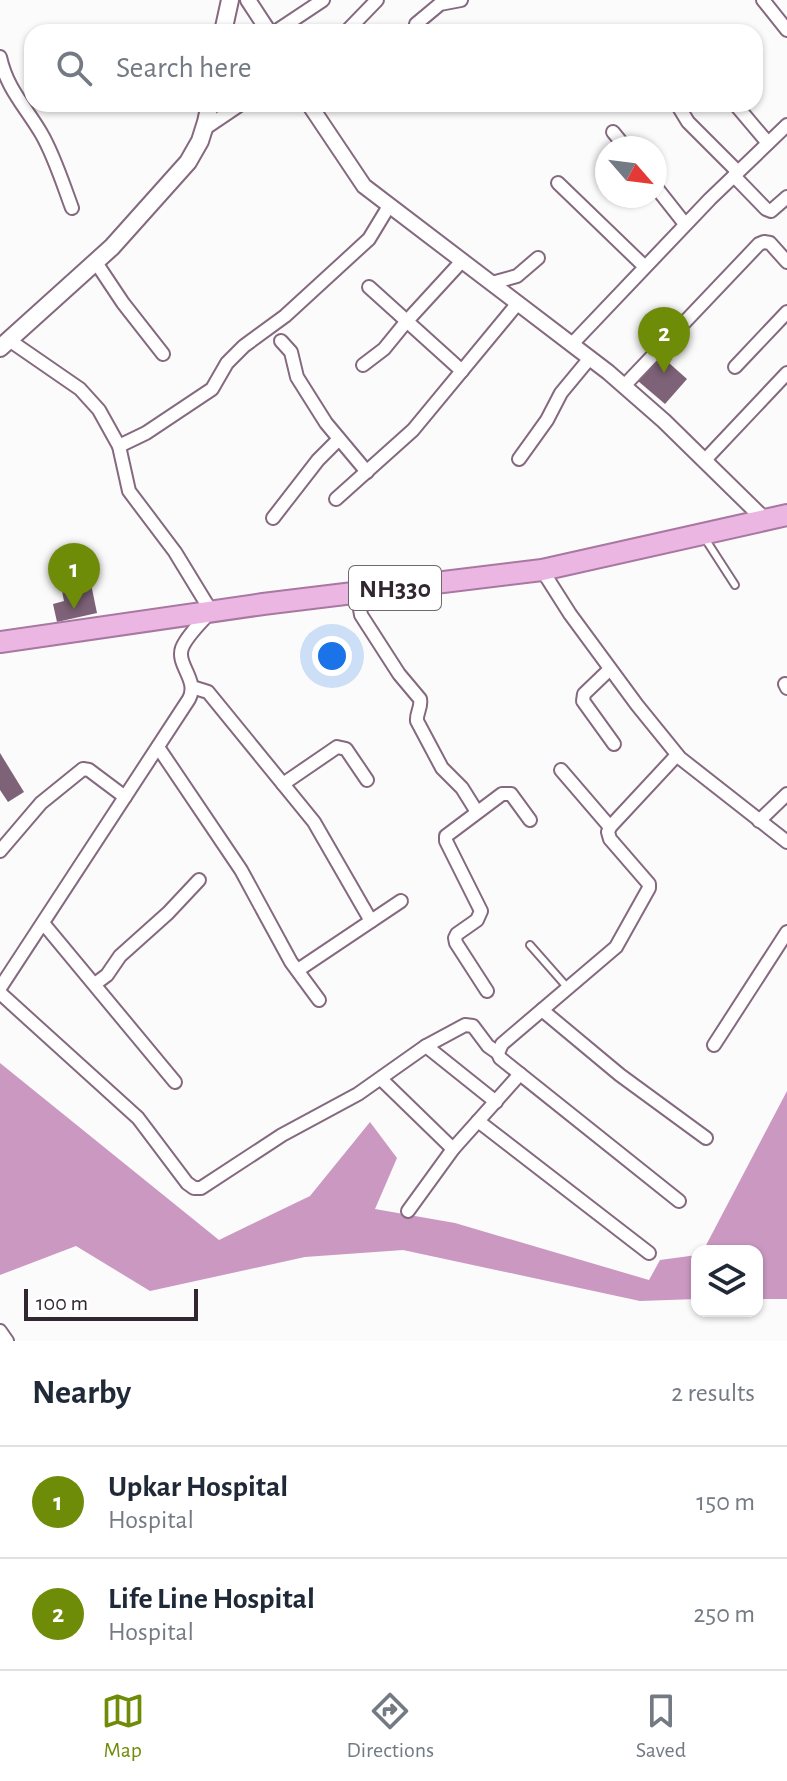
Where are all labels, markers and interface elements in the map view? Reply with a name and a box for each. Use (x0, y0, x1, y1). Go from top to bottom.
search box (24, 24, 763, 112)
icon: search (52, 46, 96, 90)
text: Search here (116, 53, 252, 83)
north arrow (595, 136, 667, 208)
pin: 2 (638, 307, 690, 373)
pin: 1 (48, 543, 100, 609)
road number: NH330 (349, 566, 441, 610)
your location (312, 636, 352, 676)
map controls (691, 1245, 763, 1317)
button: layers (691, 1245, 763, 1317)
scale bar (24, 1285, 198, 1321)
text: 100 m (36, 1292, 88, 1314)
text: Nearby (32, 1376, 131, 1410)
text: 2 results (671, 1380, 755, 1406)
text: Upkar Hospital (108, 1472, 288, 1502)
text: 1 (53, 1489, 63, 1515)
text: 150 m (696, 1489, 755, 1515)
text: Hospital (108, 1507, 194, 1533)
text: Life Line Hospital (108, 1584, 315, 1614)
text: 2 (52, 1601, 64, 1627)
text: 250 m (693, 1601, 755, 1627)
text: Hospital (108, 1619, 194, 1645)
tab: Map (101, 1689, 145, 1763)
tab: Directions (346, 1689, 434, 1763)
tab: Saved (636, 1689, 686, 1763)

